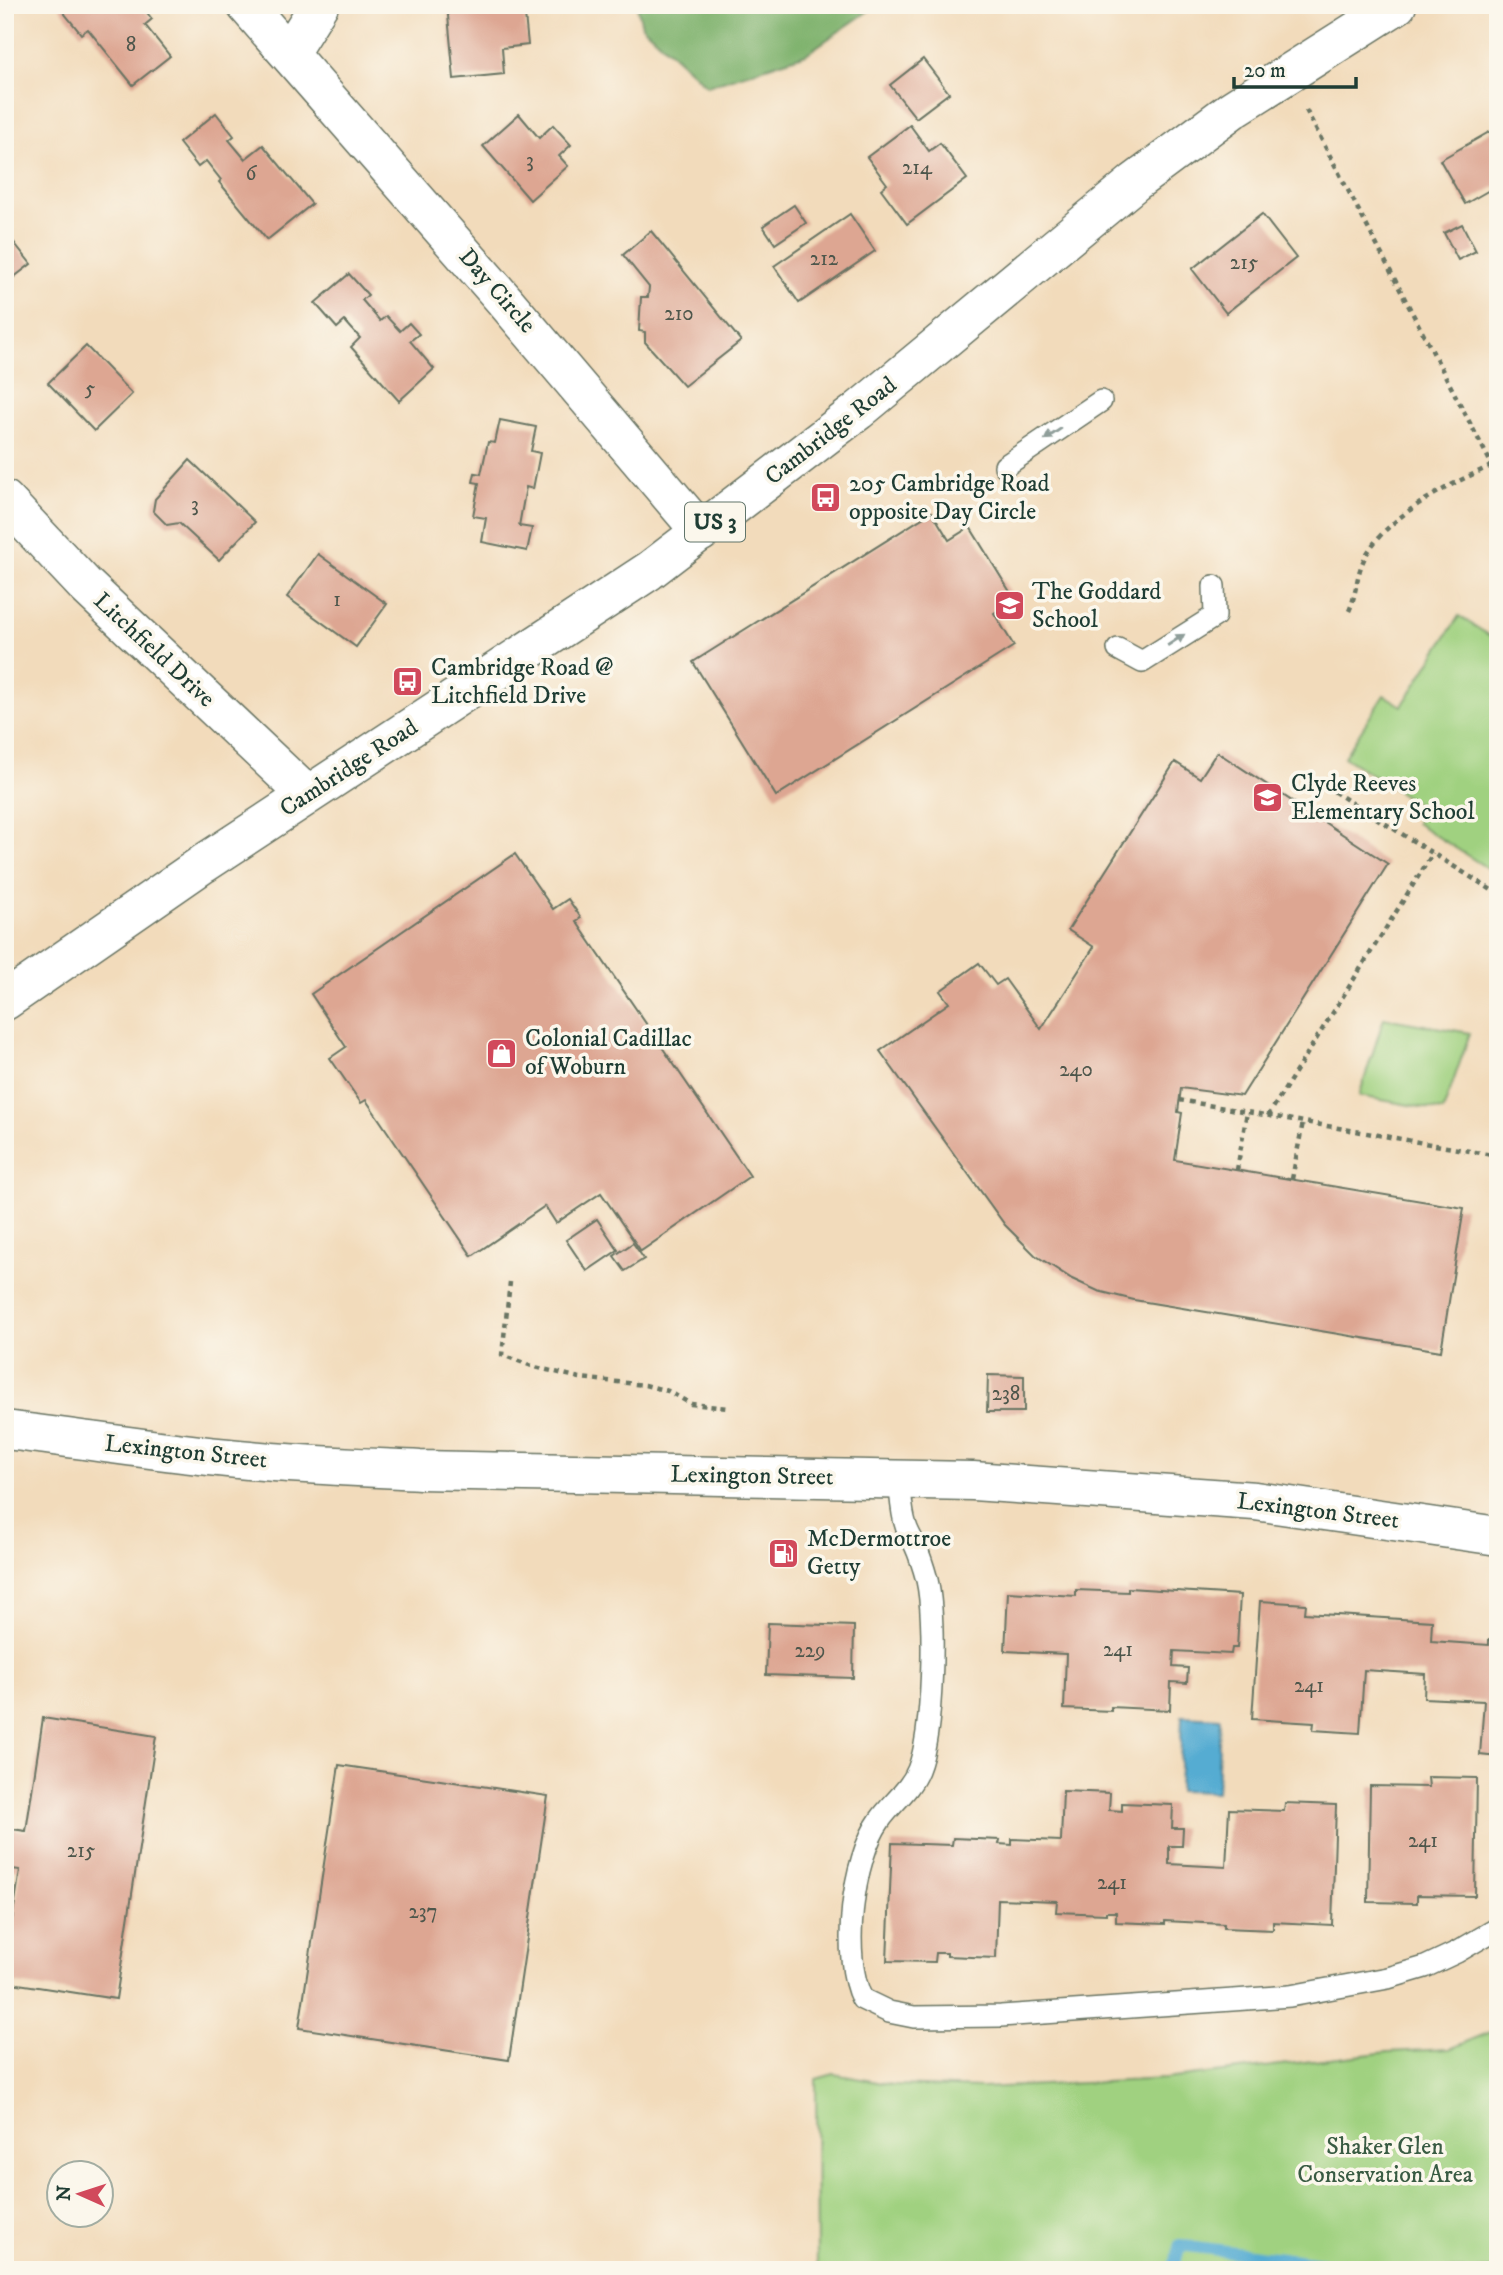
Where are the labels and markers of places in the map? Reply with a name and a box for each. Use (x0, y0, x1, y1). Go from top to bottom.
place label: 205 Cambridge Road opposite Day Circle (849, 469, 1050, 527)
bus stop icon: 205 Cambridge Road opposite Day Circle (809, 481, 843, 515)
place label: The Goddard School (1032, 577, 1161, 635)
school or university icon: The Goddard School (992, 589, 1026, 623)
place label: Cambridge Road @ Litchfield Drive (431, 653, 613, 711)
bus stop icon: Cambridge Road @ Litchfield Drive (391, 665, 425, 699)
place label: Clyde Reeves Elementary School (1291, 769, 1475, 827)
school or university icon: Clyde Reeves Elementary School (1251, 781, 1285, 815)
place label: Colonial Cadillac of Woburn (525, 1024, 692, 1082)
shop icon: Colonial Cadillac of Woburn (485, 1036, 519, 1070)
place label: McDermottroe Getty (807, 1524, 951, 1582)
fuel station icon: McDermottroe Getty (767, 1536, 801, 1570)

